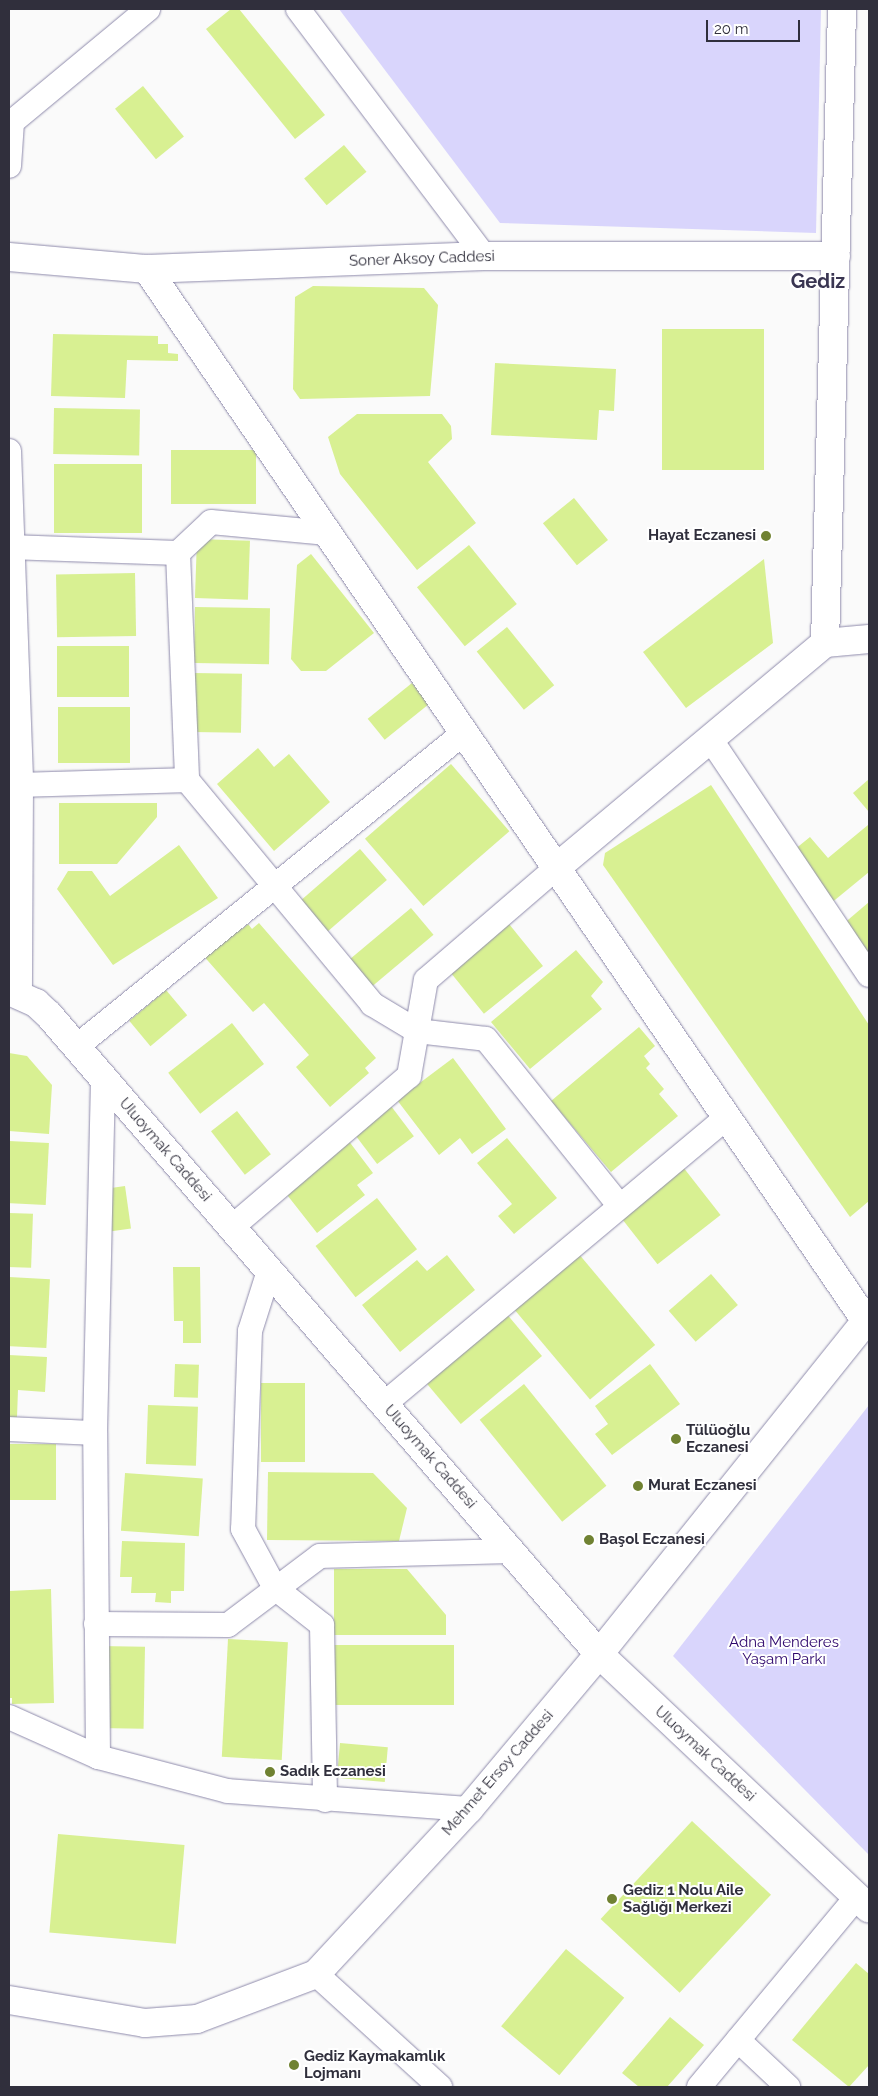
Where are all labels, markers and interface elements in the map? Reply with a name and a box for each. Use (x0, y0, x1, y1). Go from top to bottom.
scale bar (708, 10, 802, 42)
text: 20 m (714, 20, 749, 38)
street label: Soner Aksoy Caddesi (348, 247, 496, 271)
district label: Gediz (791, 269, 845, 293)
place label: Hayat Eczanesi (648, 527, 756, 545)
marker: Hayat Eczanesi (760, 530, 772, 542)
street label: Uluoymak Caddesi (115, 1095, 215, 1205)
street label: Uluoymak Caddesi (380, 1402, 480, 1512)
place label: Tülüoğlu Eczanesi (686, 1421, 750, 1456)
marker: Tülüoğlu Eczanesi (670, 1433, 682, 1445)
place label: Murat Eczanesi (648, 1477, 757, 1495)
marker: Murat Eczanesi (632, 1480, 644, 1492)
place label: Başol Eczanesi (599, 1531, 705, 1549)
marker: Başol Eczanesi (583, 1534, 595, 1546)
park label: Adna Menderes Yaşam Parkı (729, 1633, 839, 1668)
street label: Uluoymak Caddesi (651, 1703, 759, 1805)
street label: Mehmet Ersoy Caddesi (439, 1707, 557, 1839)
place label: Sadık Eczanesi (280, 1763, 386, 1781)
marker: Sadık Eczanesi (264, 1766, 276, 1778)
place label: Gediz 1 Nolu Aile Sağlığı Merkezi (623, 1881, 744, 1916)
marker: Gediz 1 Nolu Aile Sağlığı Merkezi (605, 1892, 619, 1906)
place label: Gediz Kaymakamlık Lojmanı (304, 2047, 445, 2082)
marker: Gediz Kaymakamlık Lojmanı (288, 2059, 300, 2071)

